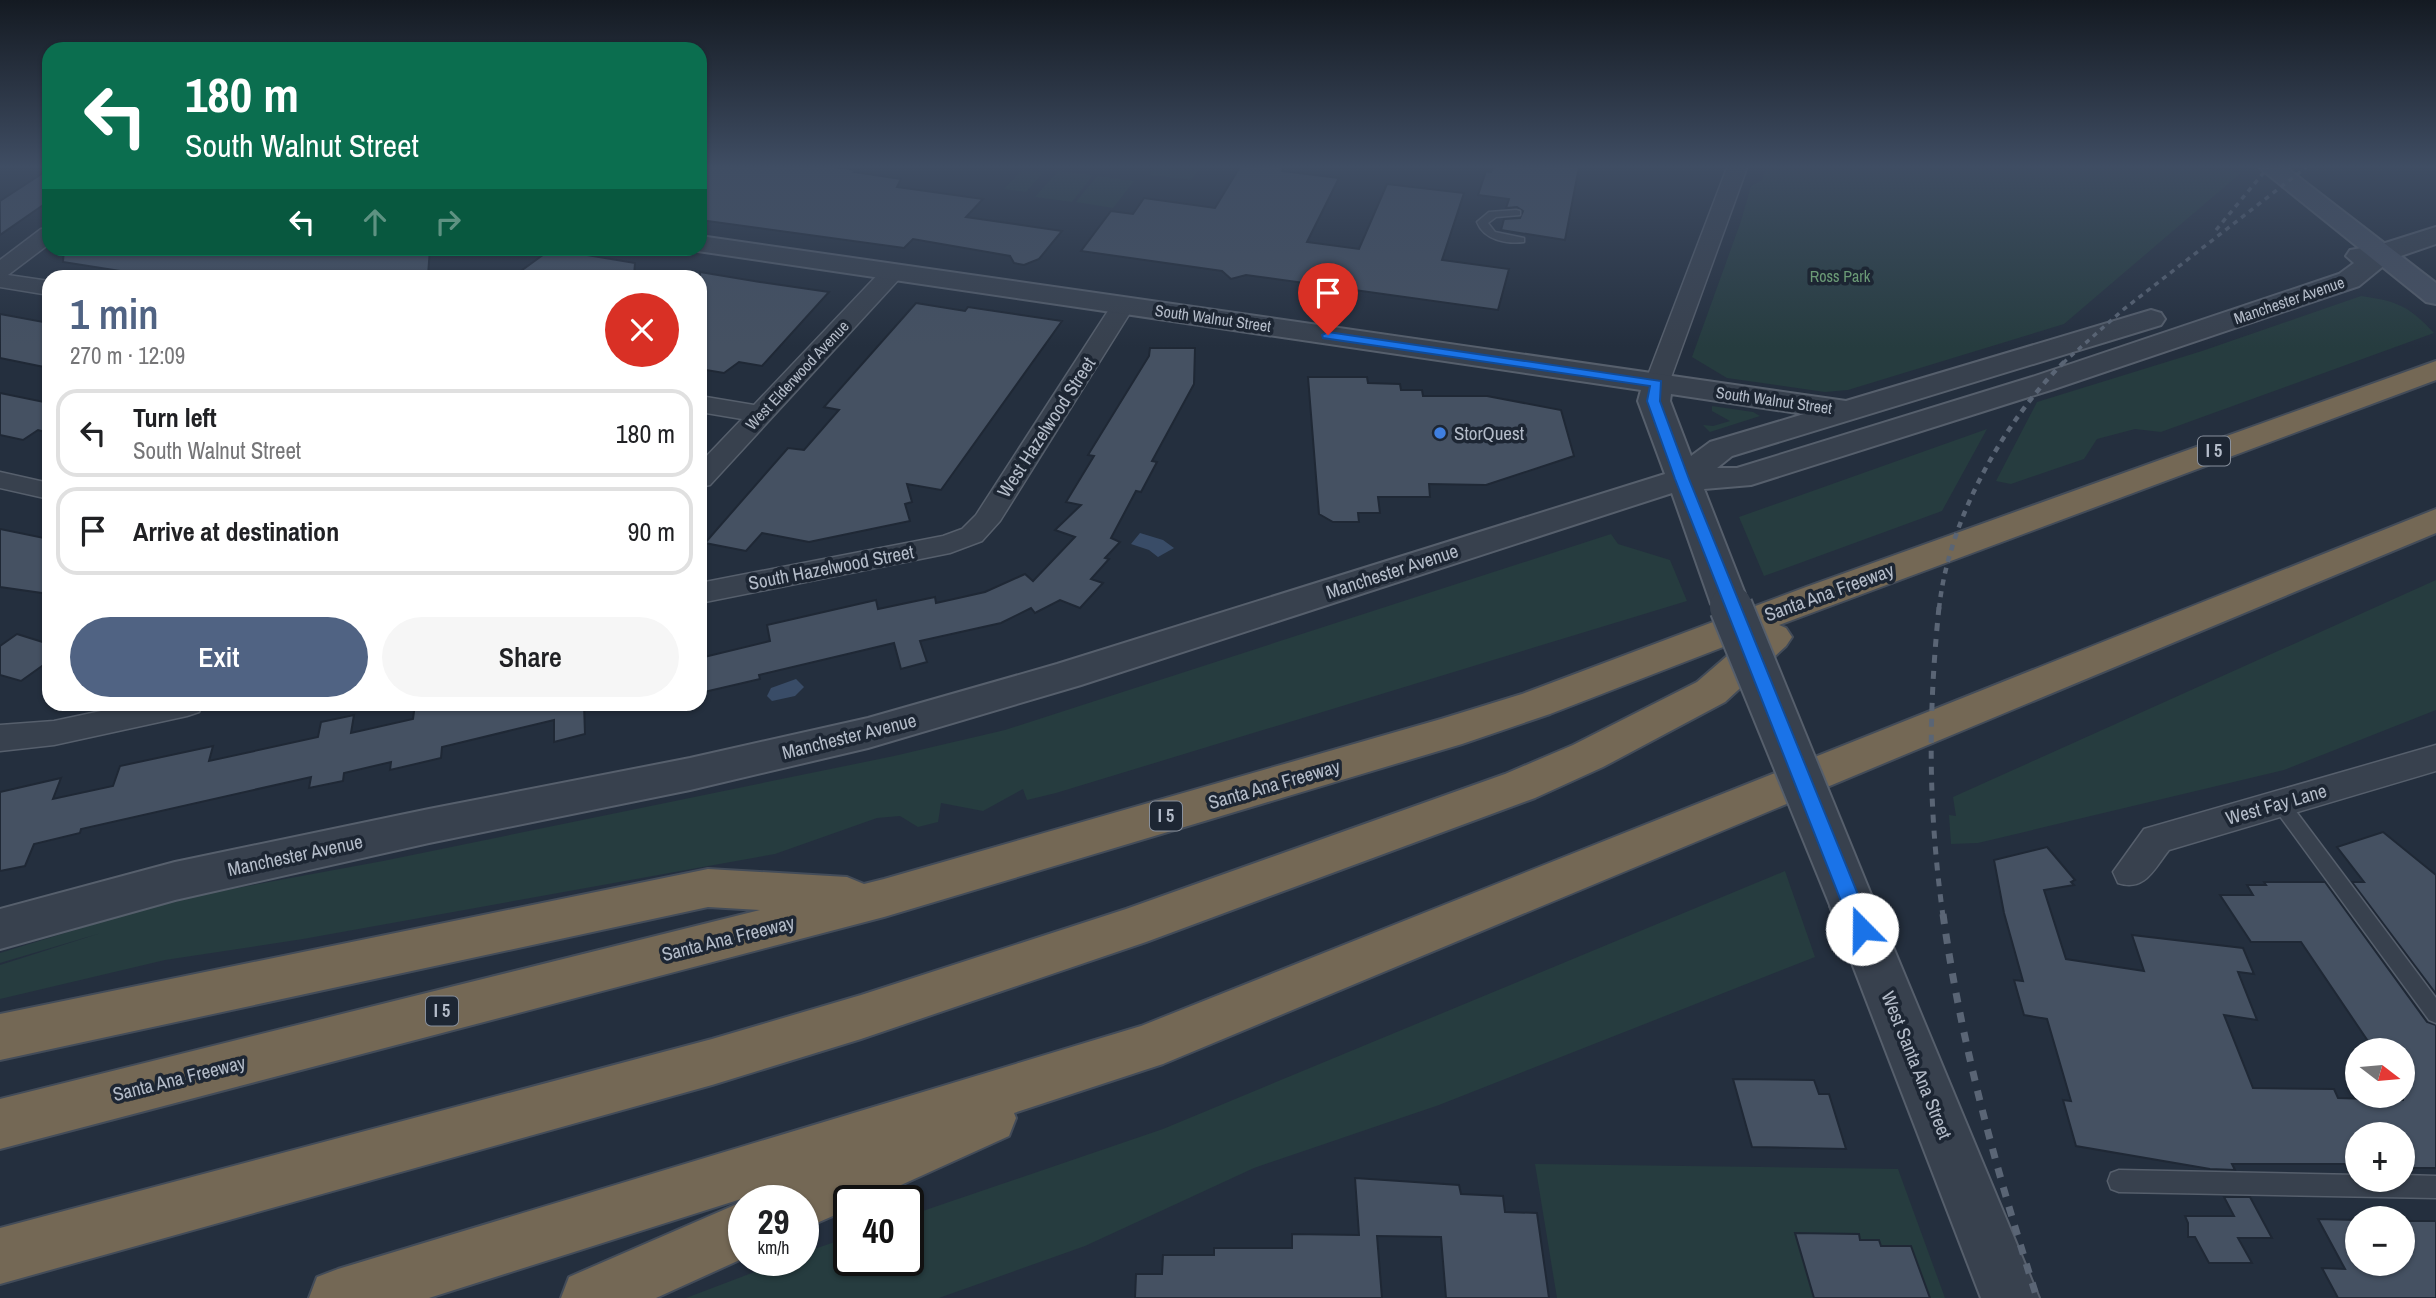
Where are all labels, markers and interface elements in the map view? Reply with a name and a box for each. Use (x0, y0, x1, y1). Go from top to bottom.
text: 180 m (185, 61, 299, 127)
icon: left (70, 70, 161, 161)
text: South Walnut Street (185, 124, 419, 167)
icon: left (283, 203, 321, 241)
icon: ahead (356, 203, 394, 241)
icon: right (429, 203, 467, 241)
pin (1298, 263, 1358, 335)
park label: Ross Park (1810, 265, 1871, 287)
street label: Manchester Avenue (2231, 271, 2347, 329)
icon: arrive (1309, 274, 1347, 312)
text: 1 min (70, 286, 159, 342)
button: close (605, 293, 679, 367)
street label: South Walnut Street (1154, 299, 1273, 337)
street label: West Elderwood Avenue (740, 315, 854, 435)
text: 270 m · 12:09 (70, 340, 185, 371)
street label: West Hazelwood Street (991, 351, 1102, 502)
street label: South Walnut Street (1715, 381, 1834, 419)
text: Turn left (133, 400, 217, 435)
icon: left (74, 414, 112, 452)
text: 180 m (616, 416, 675, 451)
place label: StorQuest (1454, 420, 1525, 446)
marker: StorQuest (1432, 425, 1448, 441)
text: South Walnut Street (133, 435, 301, 466)
road number: I 5 (2198, 436, 2230, 466)
icon: arrive (74, 512, 112, 550)
text: Arrive at destination (133, 514, 339, 549)
text: 90 m (628, 514, 675, 549)
street label: Manchester Avenue (1323, 537, 1461, 605)
street label: South Hazelwood Street (746, 538, 917, 596)
street label: Santa Ana Freeway (1761, 556, 1898, 627)
button: Exit (70, 617, 368, 697)
button: Share (382, 617, 679, 697)
street label: Manchester Avenue (779, 707, 919, 765)
street label: Santa Ana Freeway (1205, 753, 1343, 815)
street label: West Fay Lane (2223, 777, 2329, 831)
road number: I 5 (1150, 802, 1182, 830)
street label: Manchester Avenue (225, 828, 365, 882)
position arrow (1825, 892, 1899, 966)
street label: Santa Ana Freeway (659, 909, 797, 967)
street label: West Santa Ana Street (1875, 987, 1959, 1143)
road number: I 5 (426, 996, 458, 1026)
north arrow (2345, 1038, 2415, 1108)
map controls (2345, 1038, 2415, 1276)
street label: Santa Ana Freeway (110, 1049, 248, 1107)
button: + (2345, 1122, 2415, 1192)
speed limit sign: 40 (833, 1185, 924, 1276)
text: 29 (758, 1198, 789, 1245)
button: − (2345, 1206, 2415, 1276)
text: km/h (758, 1235, 790, 1260)

